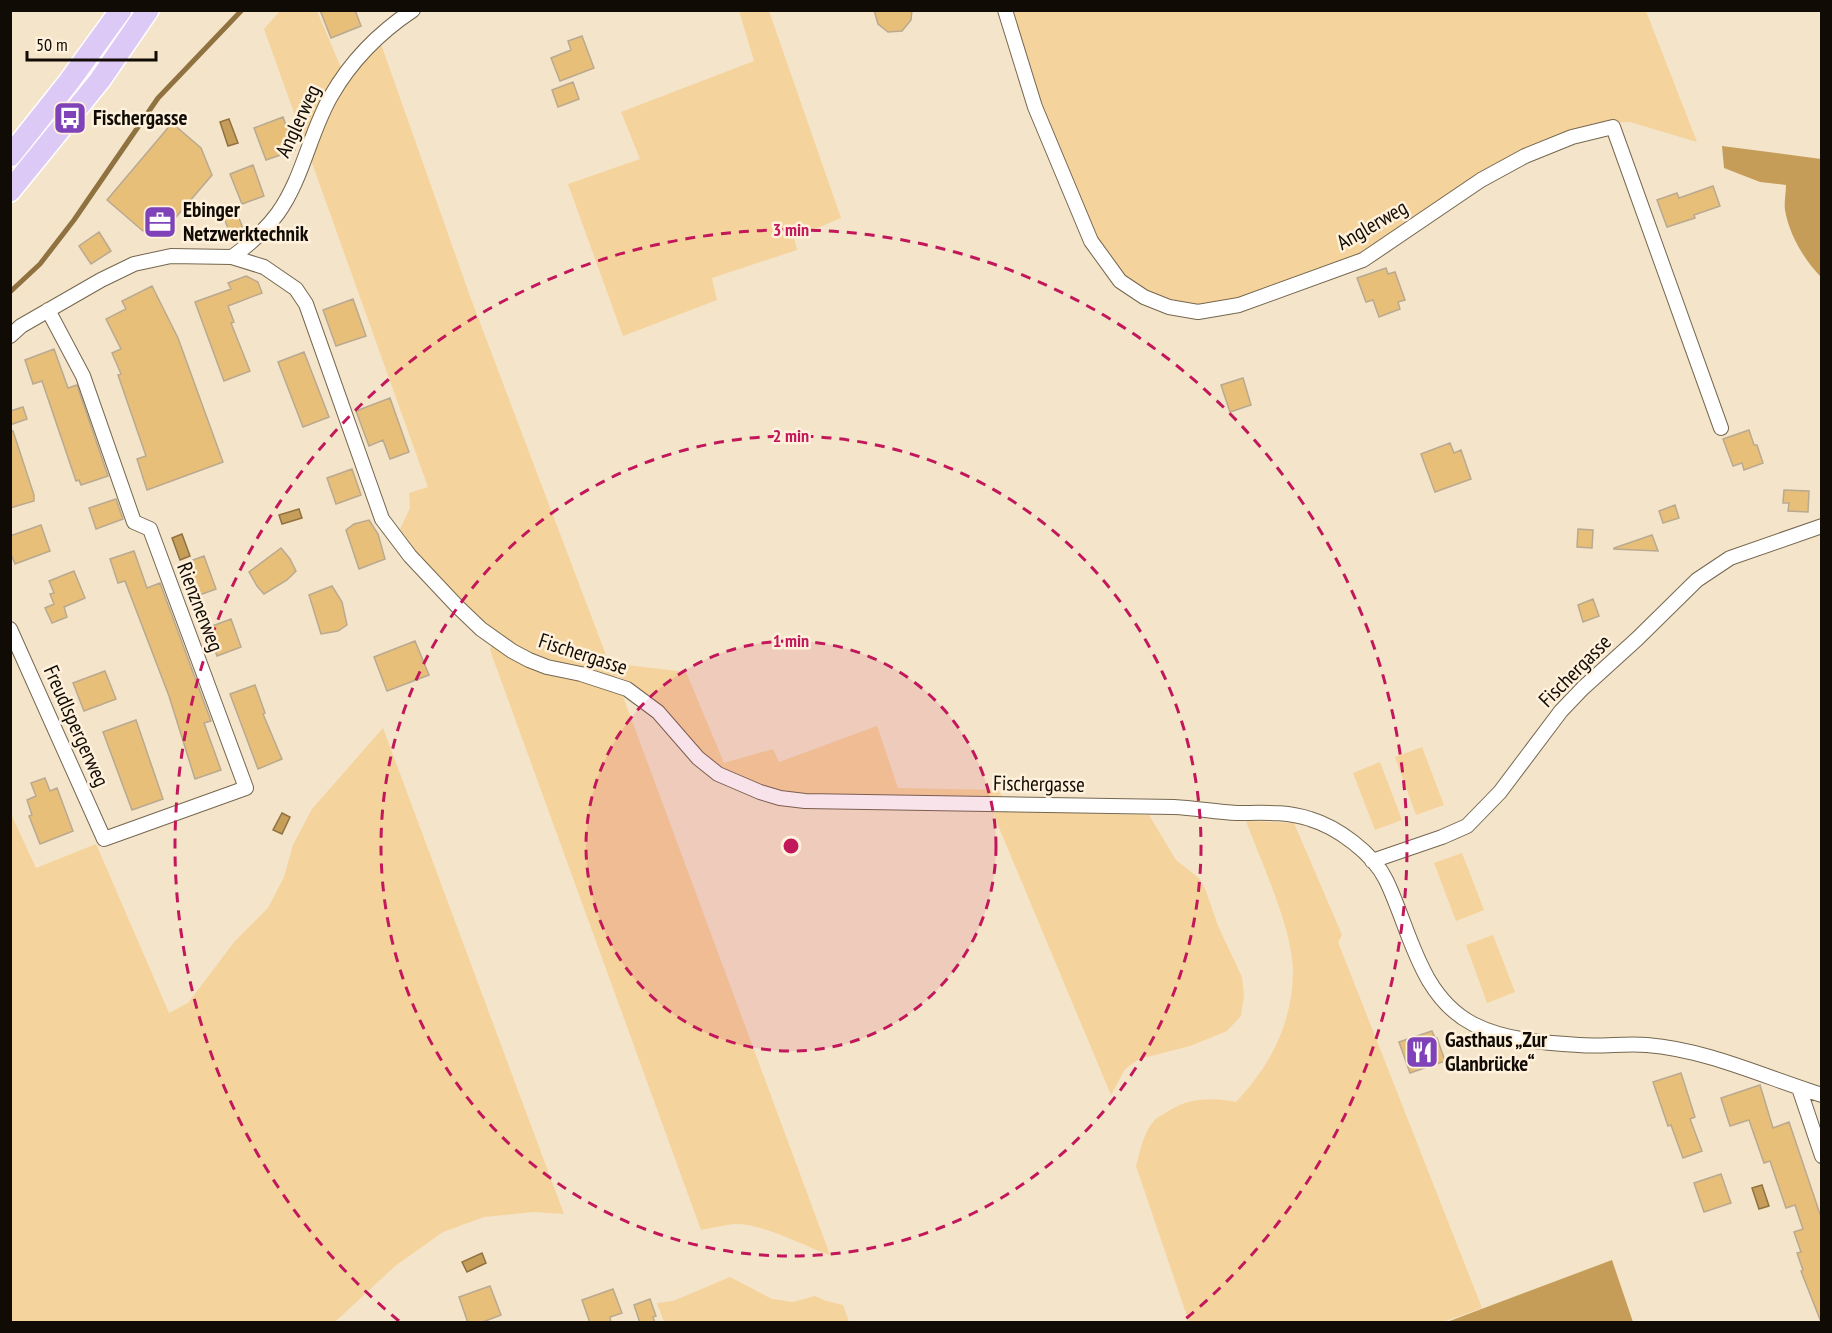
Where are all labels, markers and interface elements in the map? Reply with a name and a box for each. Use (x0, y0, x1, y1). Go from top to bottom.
scale bar (27, 24, 156, 62)
text: 50 m (36, 33, 68, 56)
street label: Anglerweg (269, 80, 326, 162)
bus stop icon: Fischergasse (52, 100, 88, 136)
place label: Fischergasse (93, 104, 187, 131)
street label: Anglerweg (1332, 194, 1412, 256)
place label: Ebinger Netzwerktechnik (183, 196, 309, 247)
office icon: Ebinger Netzwerktechnik (142, 204, 178, 240)
text: 3 min (773, 218, 809, 241)
text: 2 min (773, 424, 809, 447)
street label: Rienznerweg (171, 558, 230, 655)
street label: Fischergasse (535, 626, 631, 681)
text: 1 min (773, 629, 809, 652)
street label: Fischergasse (1533, 629, 1617, 713)
street label: Freudlspergerweg (38, 661, 115, 791)
street label: Fischergasse (993, 769, 1085, 798)
centre of rings (781, 836, 801, 856)
place label: Gasthaus „Zur Glanbrücke“ (1445, 1026, 1548, 1077)
restaurant icon: Gasthaus „Zur Glanbrücke“ (1404, 1034, 1440, 1070)

